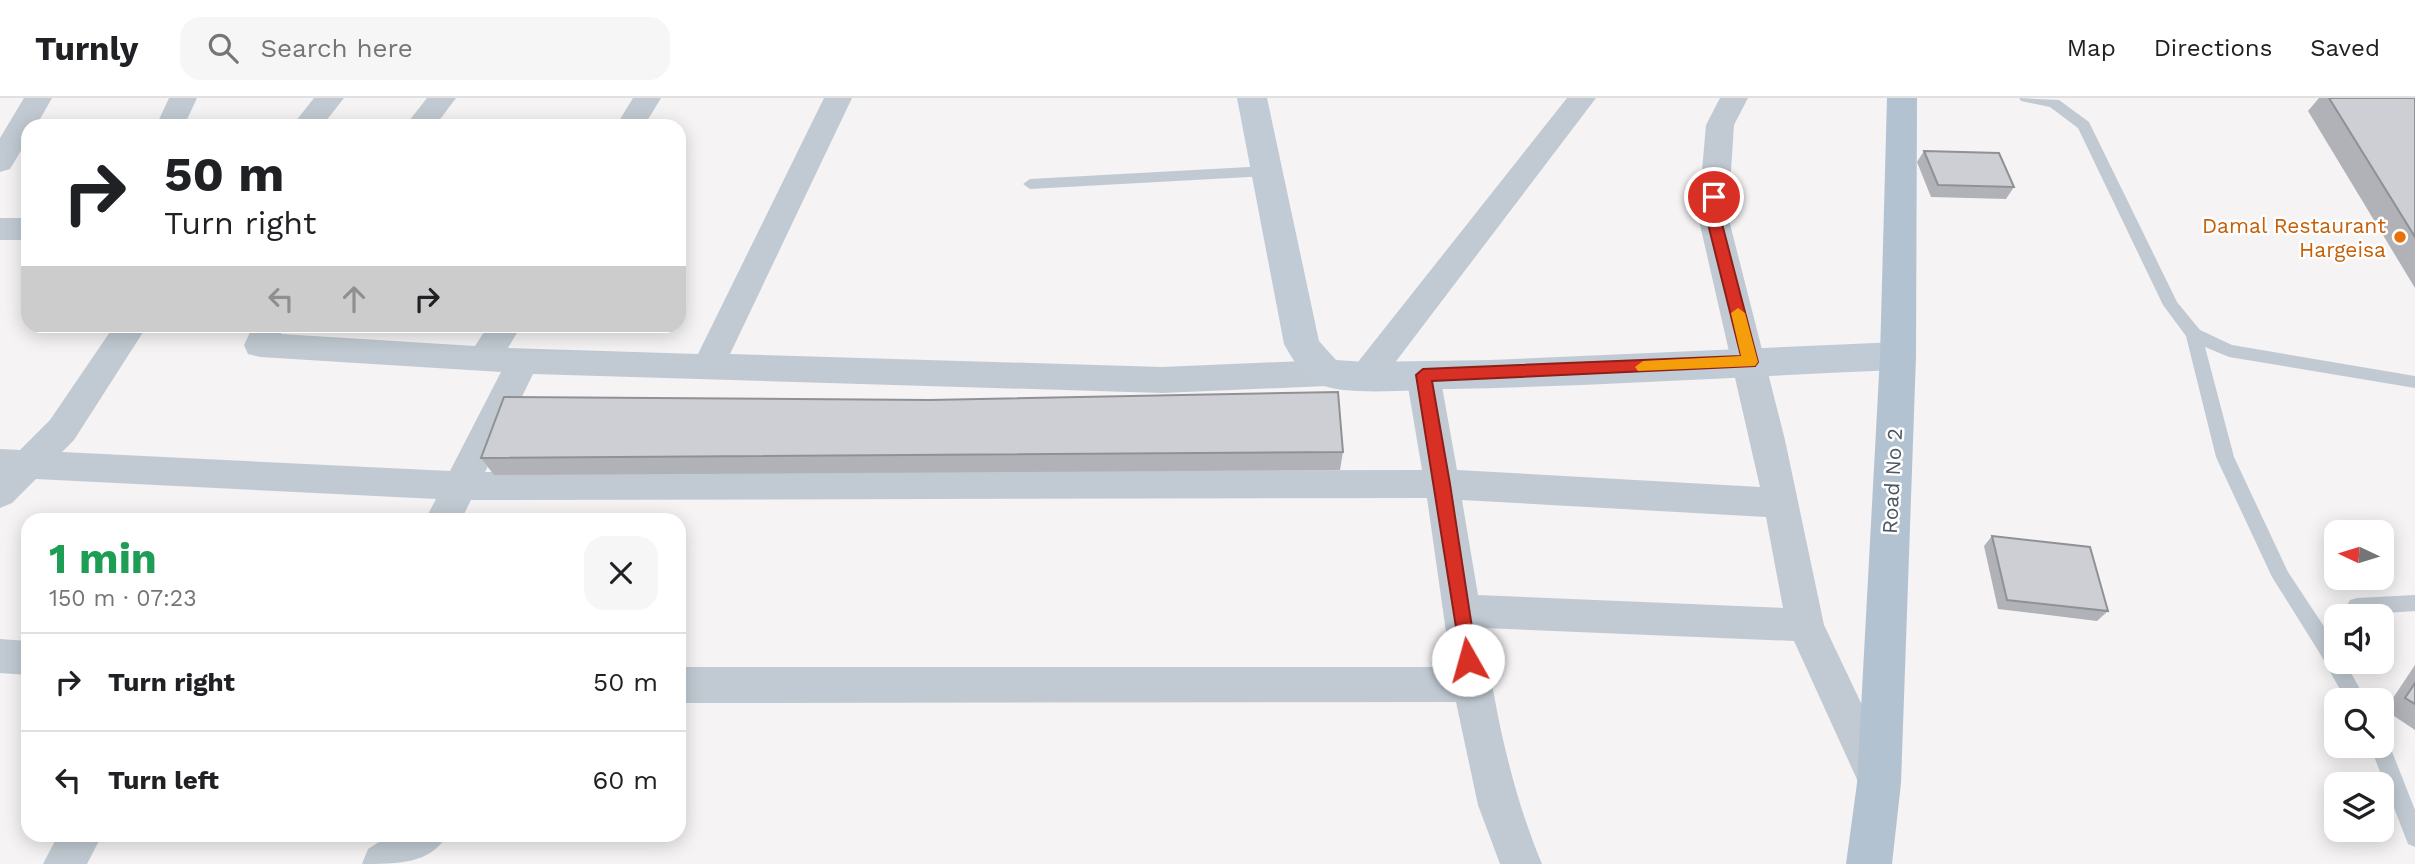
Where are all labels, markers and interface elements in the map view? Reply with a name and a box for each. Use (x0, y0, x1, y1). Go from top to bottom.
search box (180, 17, 670, 80)
text: Turnly (35, 29, 138, 68)
icon: search (204, 29, 242, 67)
text: Search here (260, 33, 413, 63)
text: Map (2067, 34, 2116, 62)
text: Directions (2154, 34, 2272, 62)
text: Saved (2310, 34, 2380, 62)
text: 50 m (164, 145, 284, 203)
icon: right (49, 147, 140, 238)
pin (1684, 167, 1744, 227)
icon: arrive (1695, 178, 1733, 216)
text: Turn right (164, 204, 316, 242)
place label: Damal Restaurant Hargeisa (2202, 213, 2386, 262)
marker: Damal Restaurant Hargeisa (2392, 229, 2408, 245)
icon: left (262, 280, 300, 318)
icon: ahead (335, 280, 373, 318)
icon: right (408, 280, 446, 318)
street label: Road No 2 (1877, 428, 1907, 534)
north arrow (2324, 520, 2394, 590)
map controls (2324, 520, 2394, 842)
text: 1 min (49, 534, 157, 583)
button: close (584, 536, 658, 610)
text: 150 m · 07:23 (49, 585, 197, 612)
button: sound (2324, 604, 2394, 674)
position arrow (1431, 623, 1505, 697)
icon: right (49, 663, 87, 701)
text: Turn right (108, 667, 235, 697)
text: 50 m (593, 667, 658, 697)
button: search (2324, 688, 2394, 758)
icon: left (49, 761, 87, 799)
text: Turn left (108, 765, 219, 795)
text: 60 m (592, 765, 658, 795)
button: layers (2324, 772, 2394, 842)

